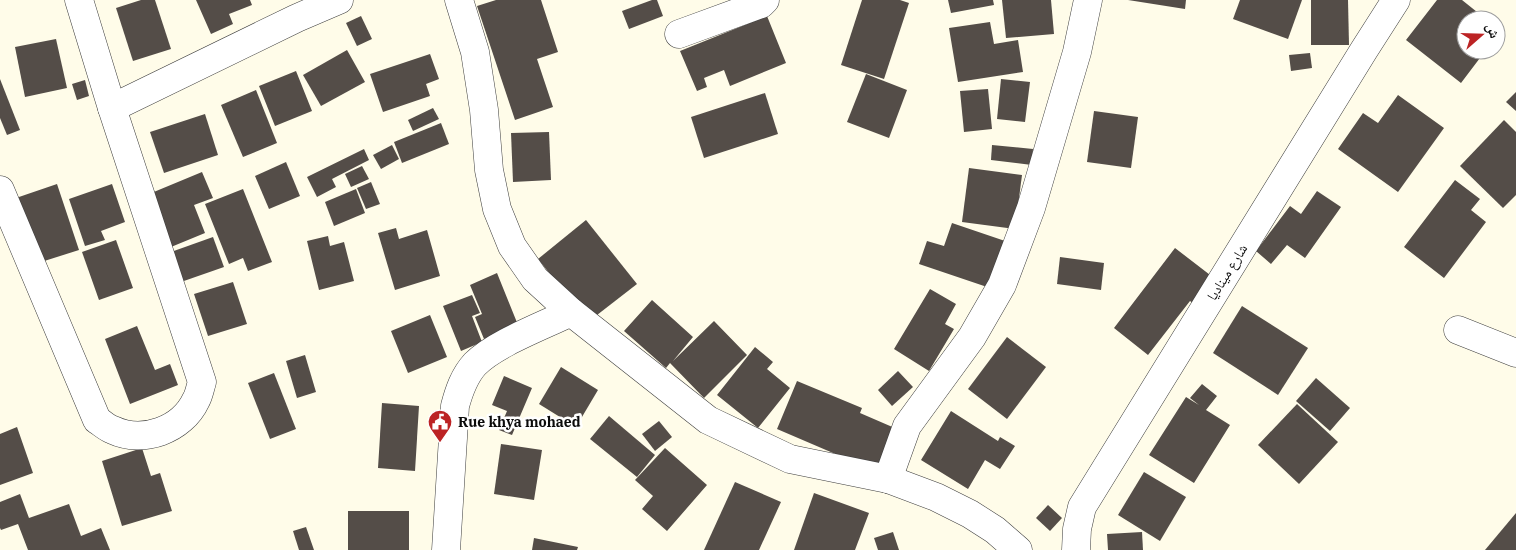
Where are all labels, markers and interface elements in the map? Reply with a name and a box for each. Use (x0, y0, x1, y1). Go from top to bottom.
north arrow (1456, 10, 1506, 60)
text: ش (1482, 20, 1504, 41)
street label: شارع ميناديا (1203, 240, 1252, 304)
public building icon: Rue khya mohaed (427, 409, 453, 443)
place label: Rue khya mohaed (458, 413, 581, 431)

